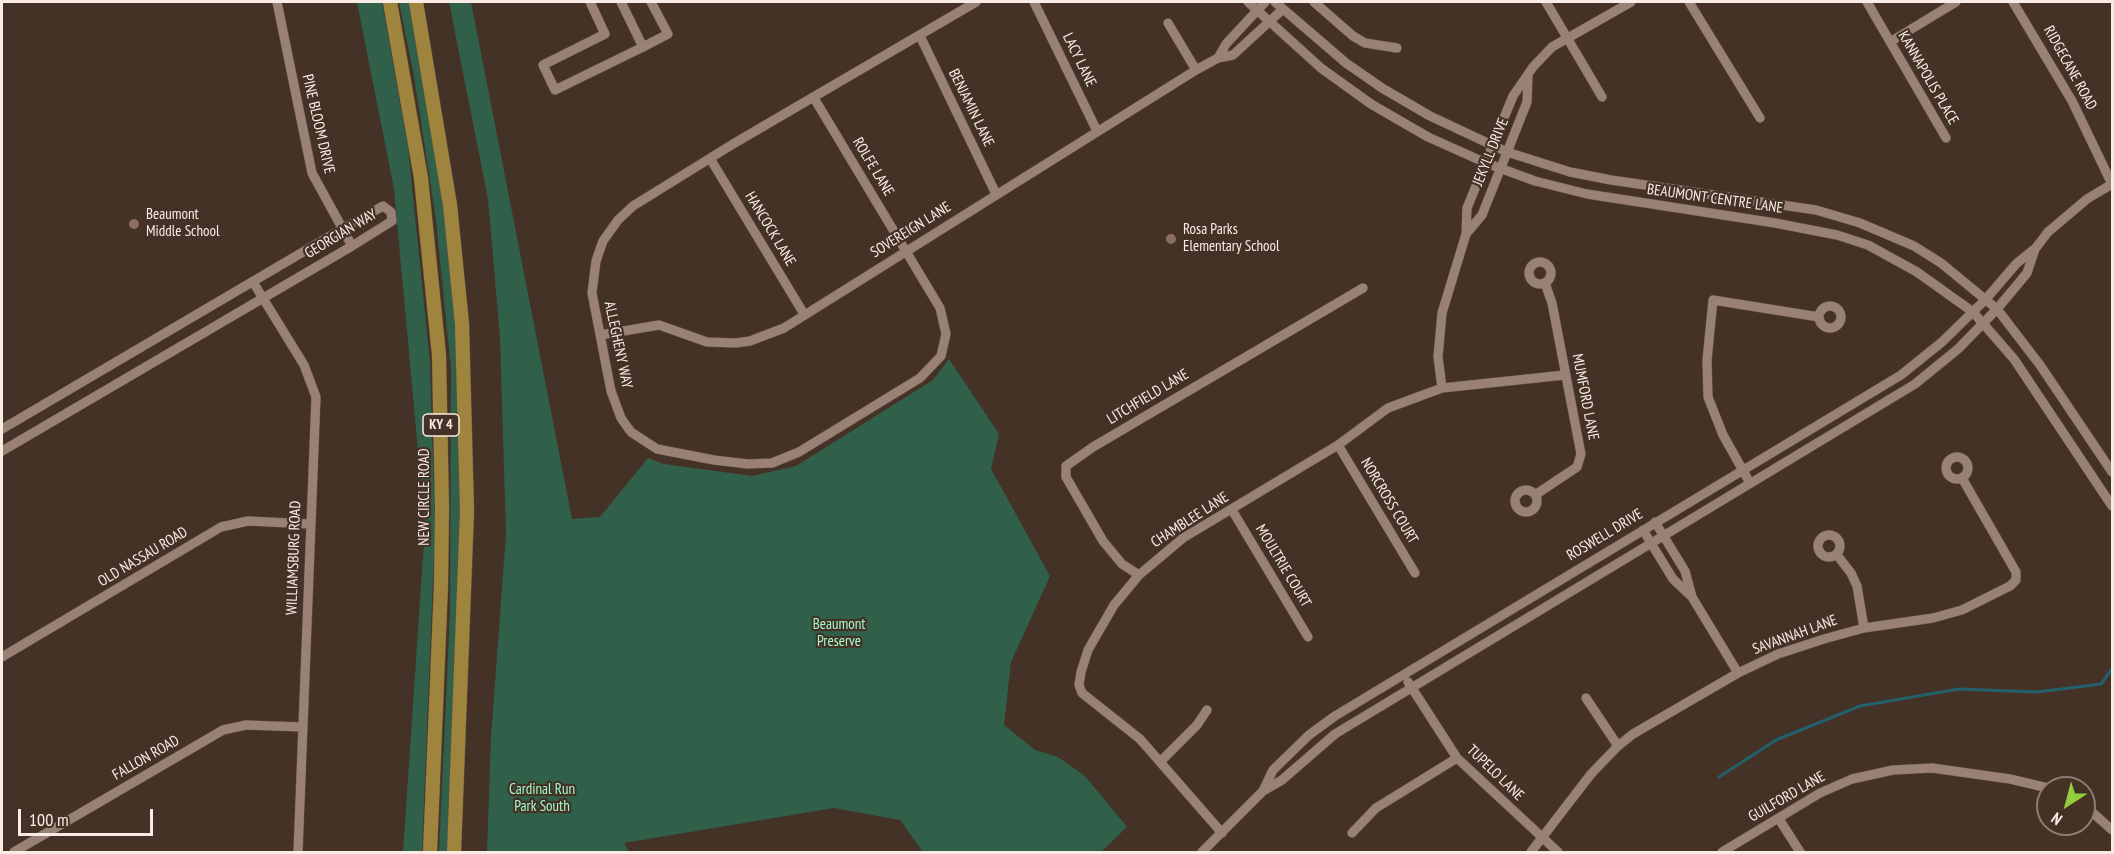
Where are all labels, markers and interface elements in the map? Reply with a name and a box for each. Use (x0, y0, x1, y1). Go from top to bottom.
street label: RIDGECANE ROAD (2040, 23, 2100, 113)
street label: KANNAPOLIS PLACE (1894, 28, 1962, 128)
street label: LACY LANE (1058, 30, 1100, 90)
street label: BENJAMIN LANE (944, 66, 998, 150)
street label: PINE BLOOM DRIVE (298, 73, 338, 175)
street label: JEKYLL DRIVE (1469, 115, 1513, 189)
street label: ROLFE LANE (849, 135, 897, 199)
street label: BEAUMONT CENTRE LANE (1646, 181, 1784, 217)
street label: HANCOCK LANE (741, 189, 799, 269)
street label: SOVEREIGN LANE (867, 198, 955, 262)
street label: GEORGIAN WAY (302, 205, 380, 263)
place label: Beaumont Middle School (146, 206, 219, 241)
marker: Beaumont Middle School (127, 217, 141, 231)
place label: Rosa Parks Elementary School (1183, 221, 1280, 256)
marker: Rosa Parks Elementary School (1164, 232, 1178, 246)
street label: ALLEGHENY WAY (600, 300, 636, 390)
street label: MUMFORD LANE (1568, 352, 1602, 442)
street label: LITCHFIELD LANE (1104, 366, 1192, 428)
road number: KY 4 (423, 414, 459, 436)
street label: NEW CIRCLE ROAD (416, 448, 434, 546)
street label: NORCROSS COURT (1356, 455, 1422, 547)
street label: CHAMBLEE LANE (1148, 488, 1232, 552)
street label: WILLIAMSBURG ROAD (283, 500, 305, 616)
street label: ROSWELL DRIVE (1564, 505, 1646, 565)
street label: MOULTRIE COURT (1251, 521, 1315, 611)
street label: OLD NASSAU ROAD (95, 523, 191, 591)
street label: SAVANNAH LANE (1750, 611, 1840, 659)
park label: Beaumont Preserve (813, 616, 865, 651)
street label: FALLON ROAD (109, 732, 183, 784)
street label: TUPELO LANE (1463, 741, 1527, 805)
street label: GUILFORD LANE (1745, 768, 1829, 826)
north arrow (2036, 776, 2096, 836)
park label: Cardinal Run Park South (509, 781, 575, 816)
scale bar (21, 797, 156, 835)
text: 100 m (29, 808, 69, 831)
text: N (2047, 808, 2066, 830)

